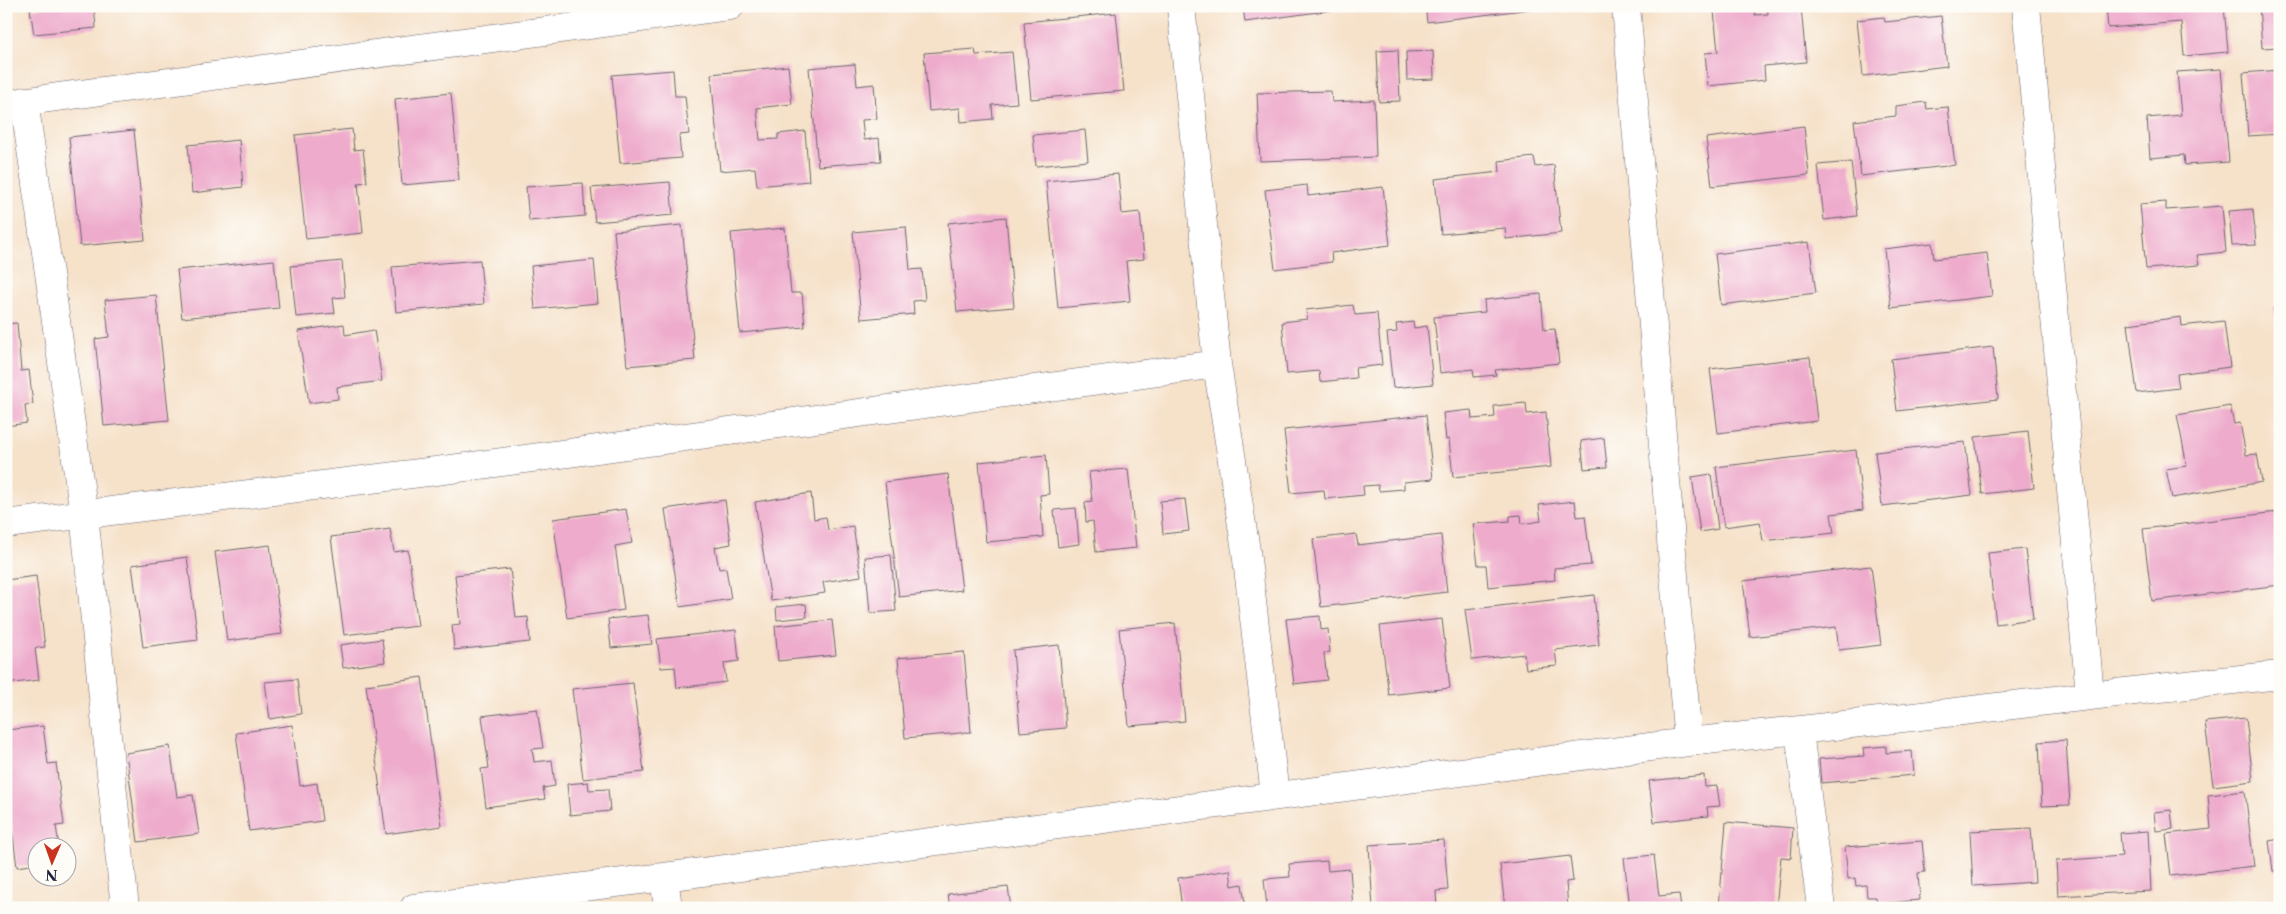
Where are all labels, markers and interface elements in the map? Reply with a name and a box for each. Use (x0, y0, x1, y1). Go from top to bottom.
north arrow (28, 836, 78, 886)
text: N (45, 866, 58, 884)

